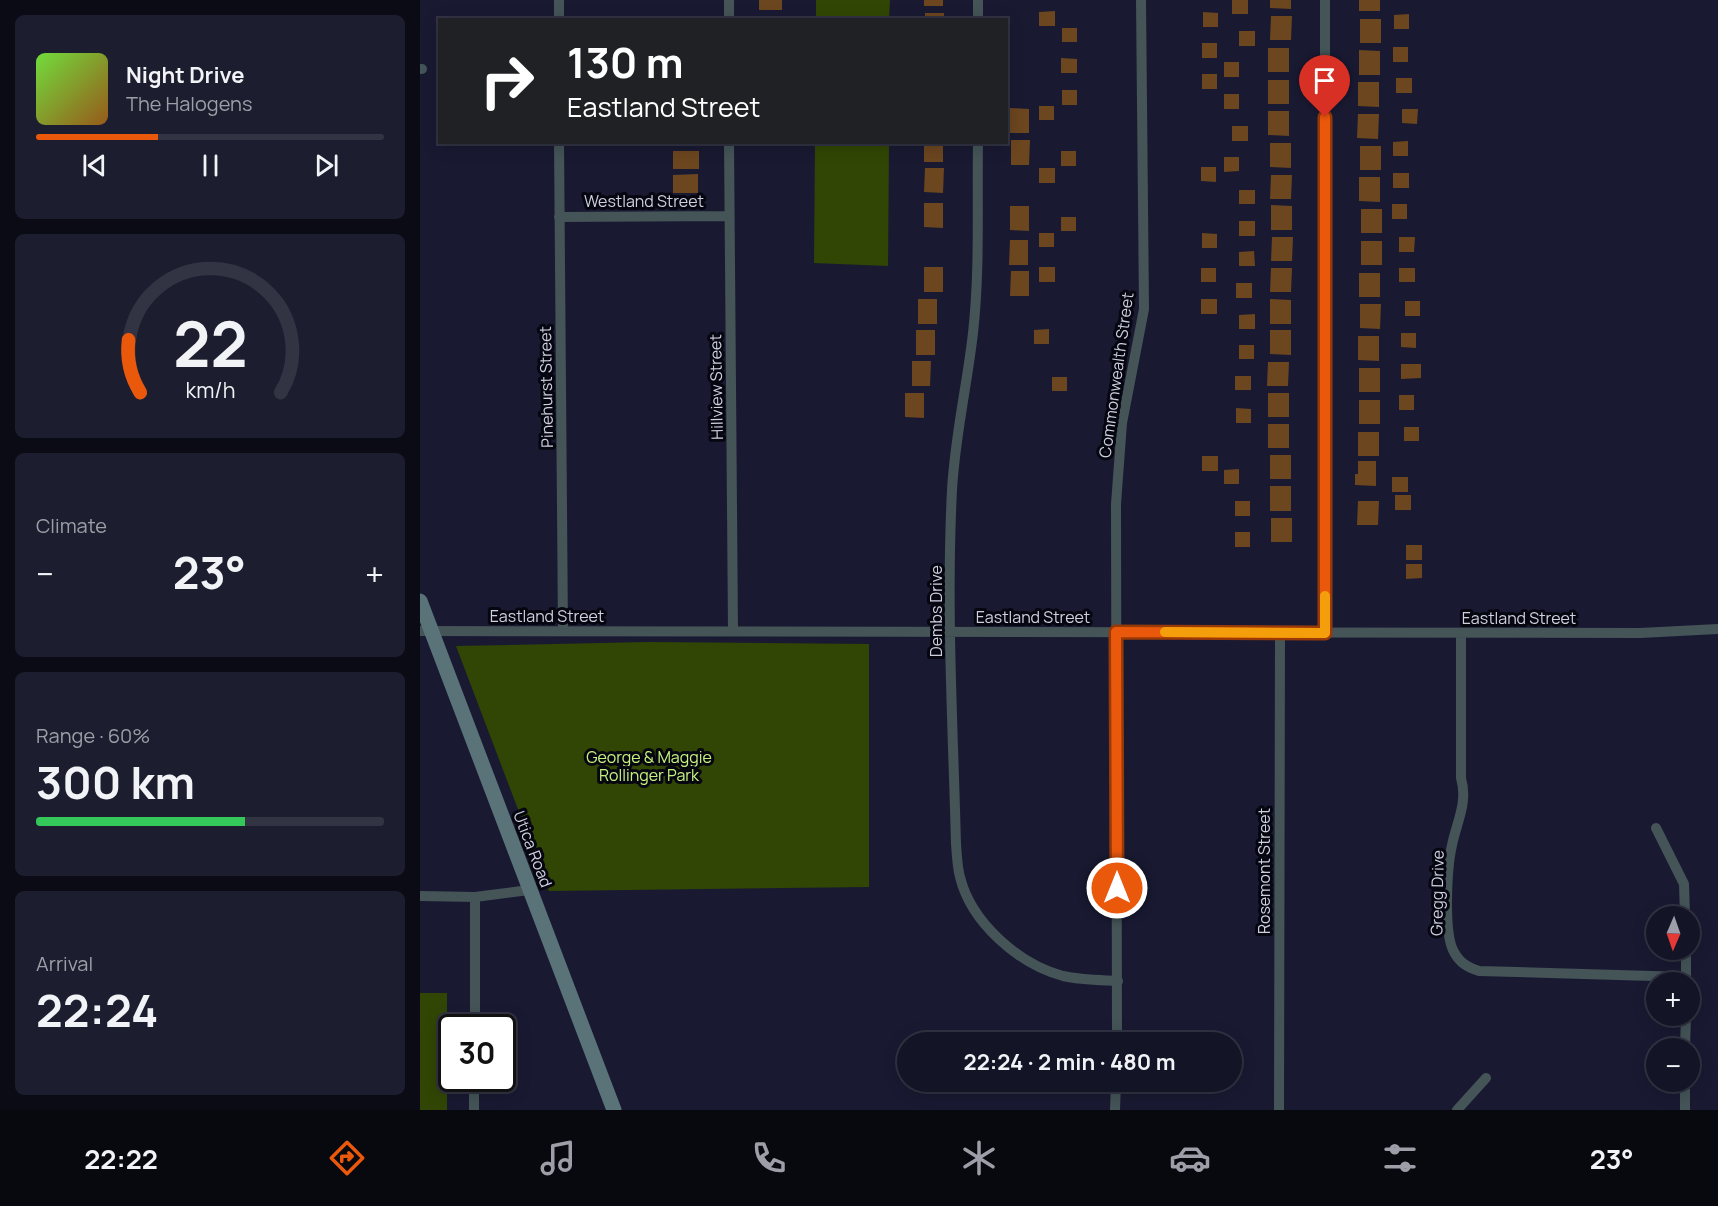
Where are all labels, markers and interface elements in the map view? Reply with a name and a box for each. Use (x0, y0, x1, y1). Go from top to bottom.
text: 130 m (567, 33, 684, 91)
icon: right (468, 42, 546, 120)
pin (1299, 55, 1350, 117)
text: Night Drive (126, 60, 245, 90)
icon: arrive (1308, 64, 1341, 97)
text: Eastland Street (567, 88, 760, 125)
text: The Halogens (126, 90, 252, 117)
icon: previous (78, 149, 111, 182)
icon: pause (194, 149, 227, 182)
icon: next (310, 149, 343, 182)
street label: Westland Street (584, 190, 704, 212)
street label: Commonwealth Street (1093, 291, 1139, 459)
text: 22 (173, 300, 247, 386)
street label: Pinehurst Street (534, 326, 558, 448)
street label: Hillview Street (704, 334, 728, 440)
text: km/h (185, 375, 235, 404)
text: Climate (36, 512, 107, 539)
text: 23° (173, 541, 246, 603)
text: − (36, 551, 54, 596)
text: + (365, 551, 384, 596)
street label: Dembs Drive (925, 565, 947, 657)
street label: Eastland Street (490, 605, 604, 627)
street label: Eastland Street (976, 606, 1090, 628)
street label: Eastland Street (1462, 607, 1576, 629)
text: Range · 60% (36, 722, 150, 749)
park label: George & Maggie Rollinger Park (586, 746, 712, 786)
text: 300 km (36, 751, 195, 813)
street label: Utica Road (508, 808, 558, 890)
street label: Rosemont Street (1253, 808, 1275, 934)
street label: Gregg Drive (1425, 850, 1449, 936)
position arrow (1085, 856, 1149, 920)
north arrow (1646, 906, 1700, 960)
map controls (1646, 906, 1700, 1092)
text: Arrival (36, 950, 93, 977)
button: + (1646, 972, 1700, 1026)
text: 22:24 (36, 979, 158, 1041)
speed limit sign: 30 (438, 1014, 516, 1092)
button: − (1646, 1038, 1700, 1092)
text: 22:24 · 2 min · 480 m (964, 1047, 1175, 1077)
icon: directions (326, 1137, 368, 1179)
icon: music (537, 1137, 579, 1179)
icon: phone (748, 1137, 790, 1179)
icon: climate (958, 1137, 1000, 1179)
icon: car (1169, 1137, 1211, 1179)
icon: filters (1379, 1137, 1421, 1179)
text: 22:22 (84, 1140, 158, 1177)
text: 23° (1590, 1140, 1634, 1177)

